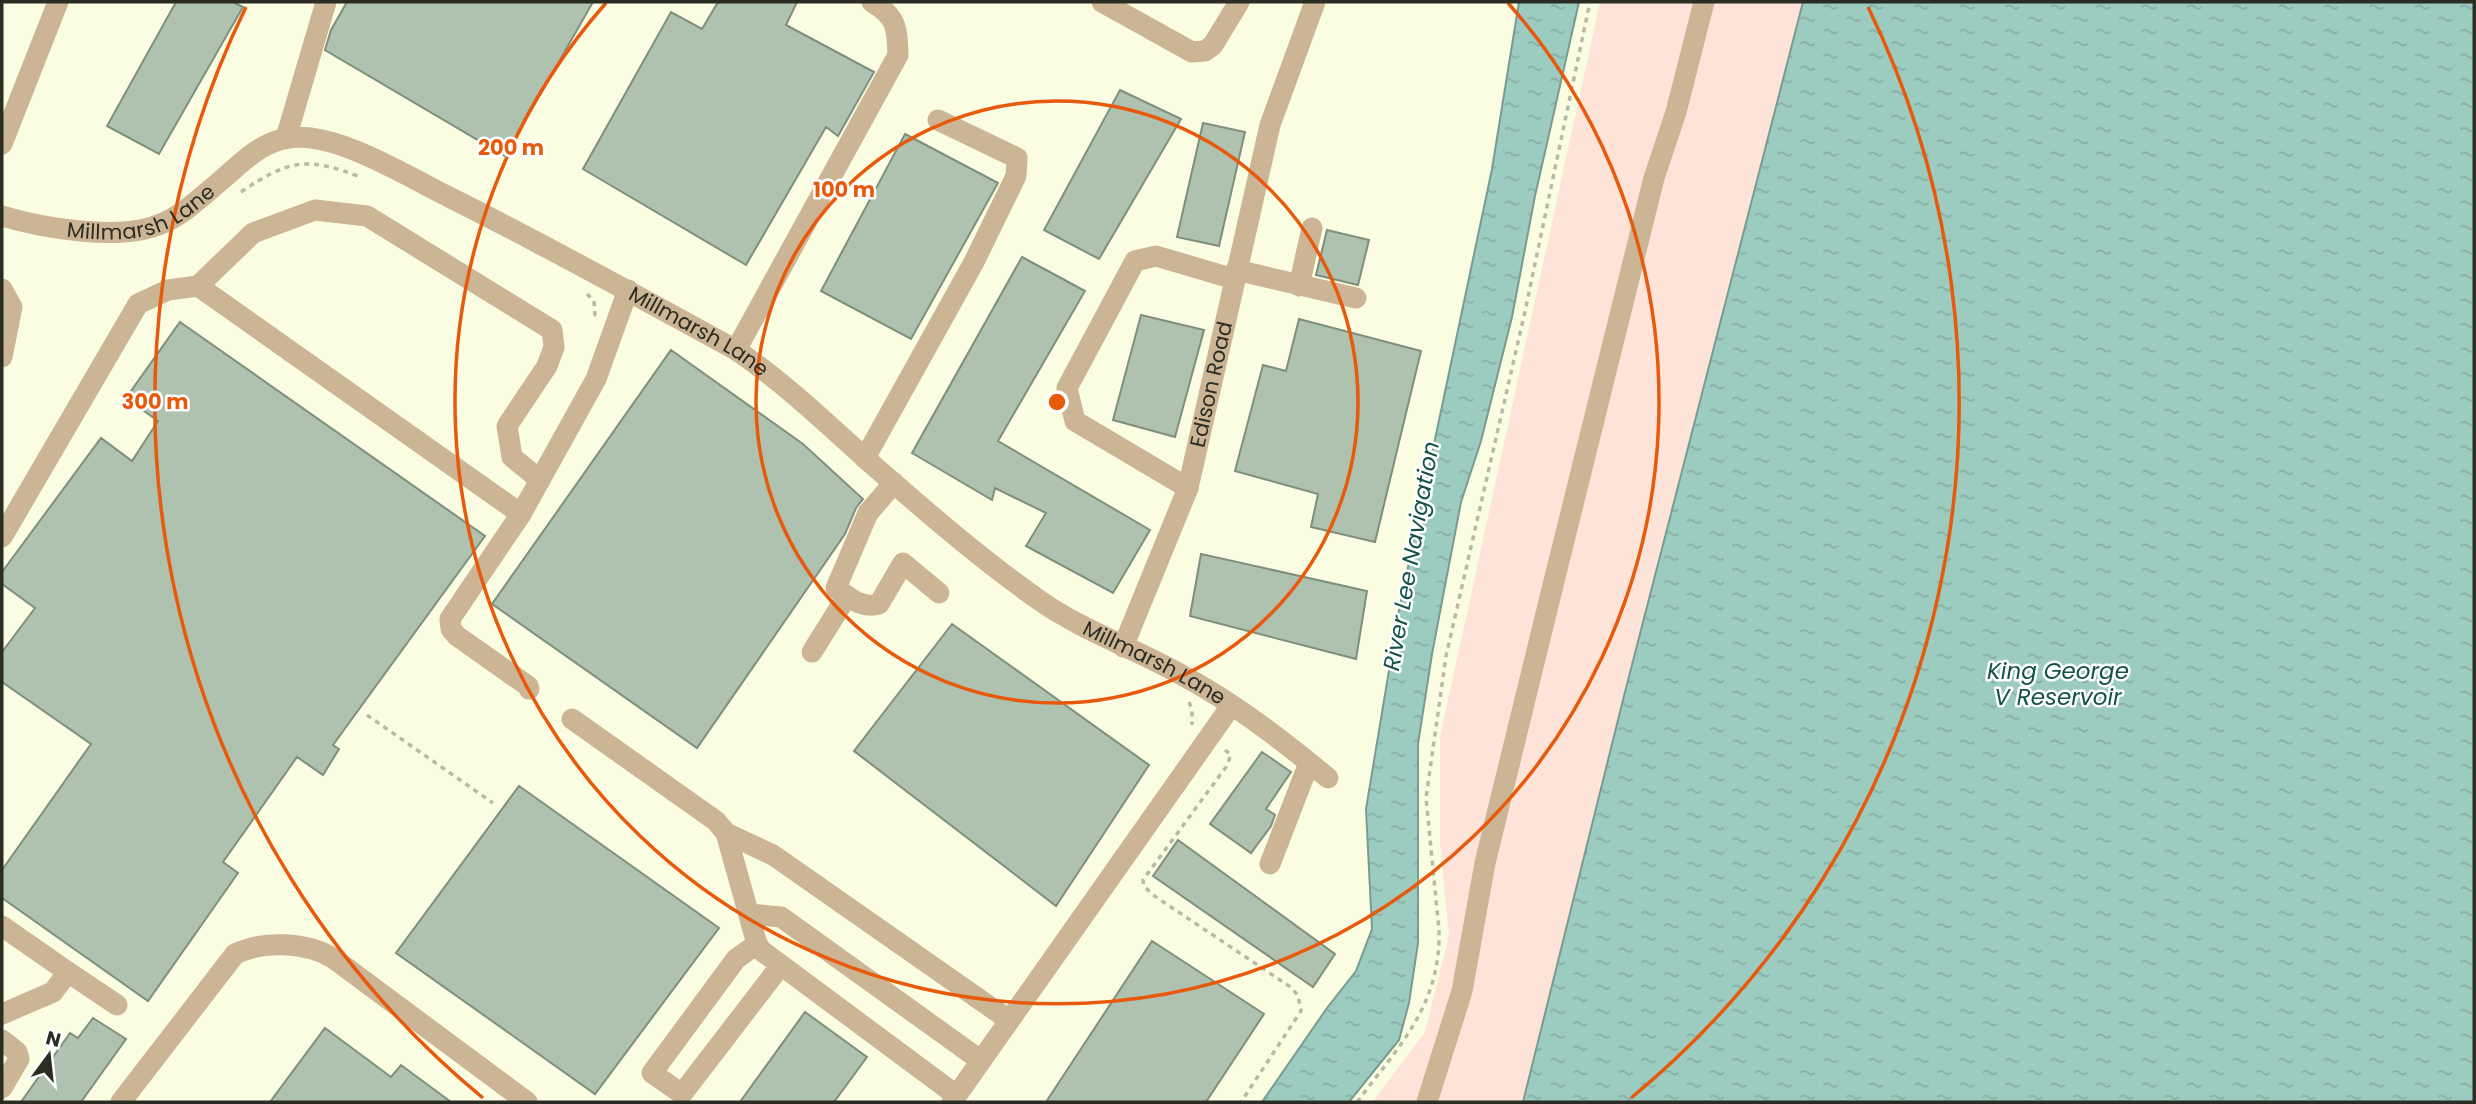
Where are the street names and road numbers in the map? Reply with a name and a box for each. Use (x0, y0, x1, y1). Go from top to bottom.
street label: Millmarsh Lane (66, 177, 221, 247)
street label: Millmarsh Lane (624, 279, 775, 383)
street label: Edison Road (1183, 319, 1239, 450)
street label: Millmarsh Lane (1078, 614, 1232, 711)

